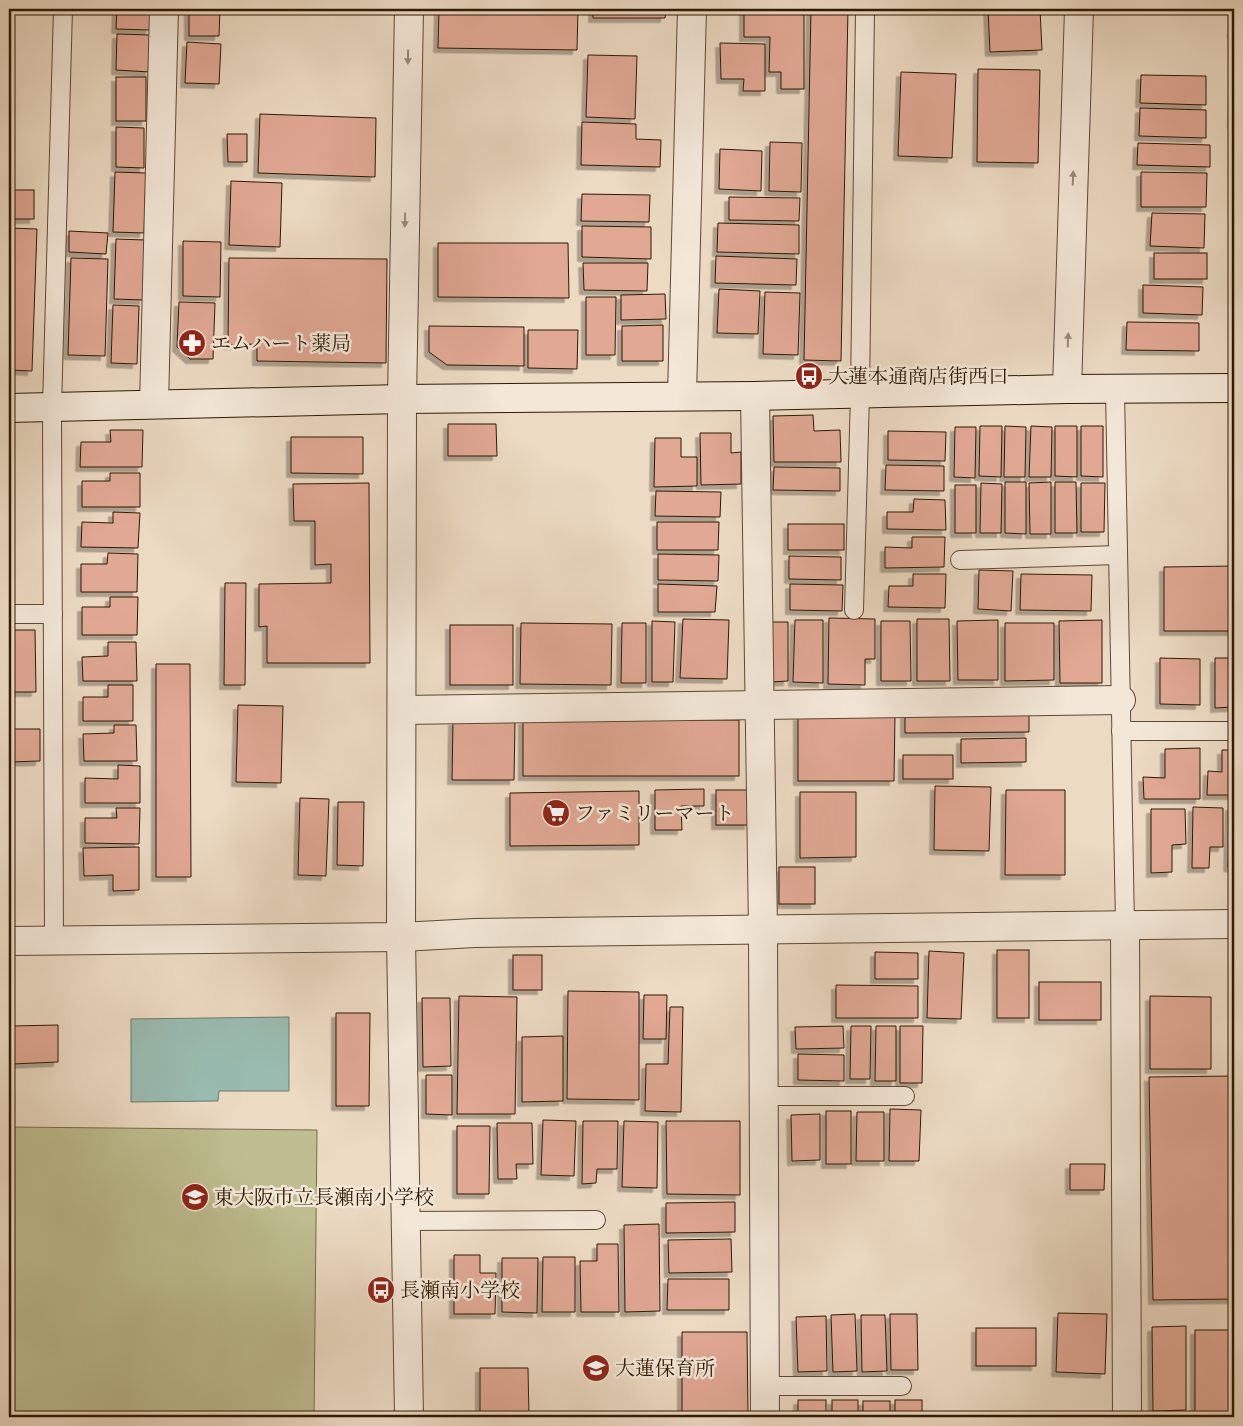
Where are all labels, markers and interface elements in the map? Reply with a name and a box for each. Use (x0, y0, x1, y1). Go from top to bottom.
one-way arrow (404, 50, 412, 66)
one-way arrow (1070, 170, 1078, 186)
one-way arrow (401, 212, 409, 228)
pharmacy icon: エムハート薬局 (177, 328, 207, 358)
place label: エムハート薬局 (211, 330, 351, 356)
one-way arrow (1065, 332, 1073, 348)
bus stop icon: 大蓮本通商店街西口 (794, 361, 824, 391)
place label: 大蓮本通商店街西口 (828, 363, 1008, 389)
supermarket icon: ファミリーマート (541, 798, 571, 828)
place label: ファミリーマート (575, 800, 735, 826)
school or university icon: 東大阪市立長瀬南小学校 (180, 1182, 210, 1212)
place label: 東大阪市立長瀬南小学校 (214, 1184, 434, 1210)
bus stop icon: 長瀬南小学校 (366, 1275, 396, 1305)
place label: 長瀬南小学校 (400, 1277, 520, 1303)
school or university icon: 大蓮保育所 (581, 1353, 611, 1383)
place label: 大蓮保育所 (615, 1355, 715, 1381)

